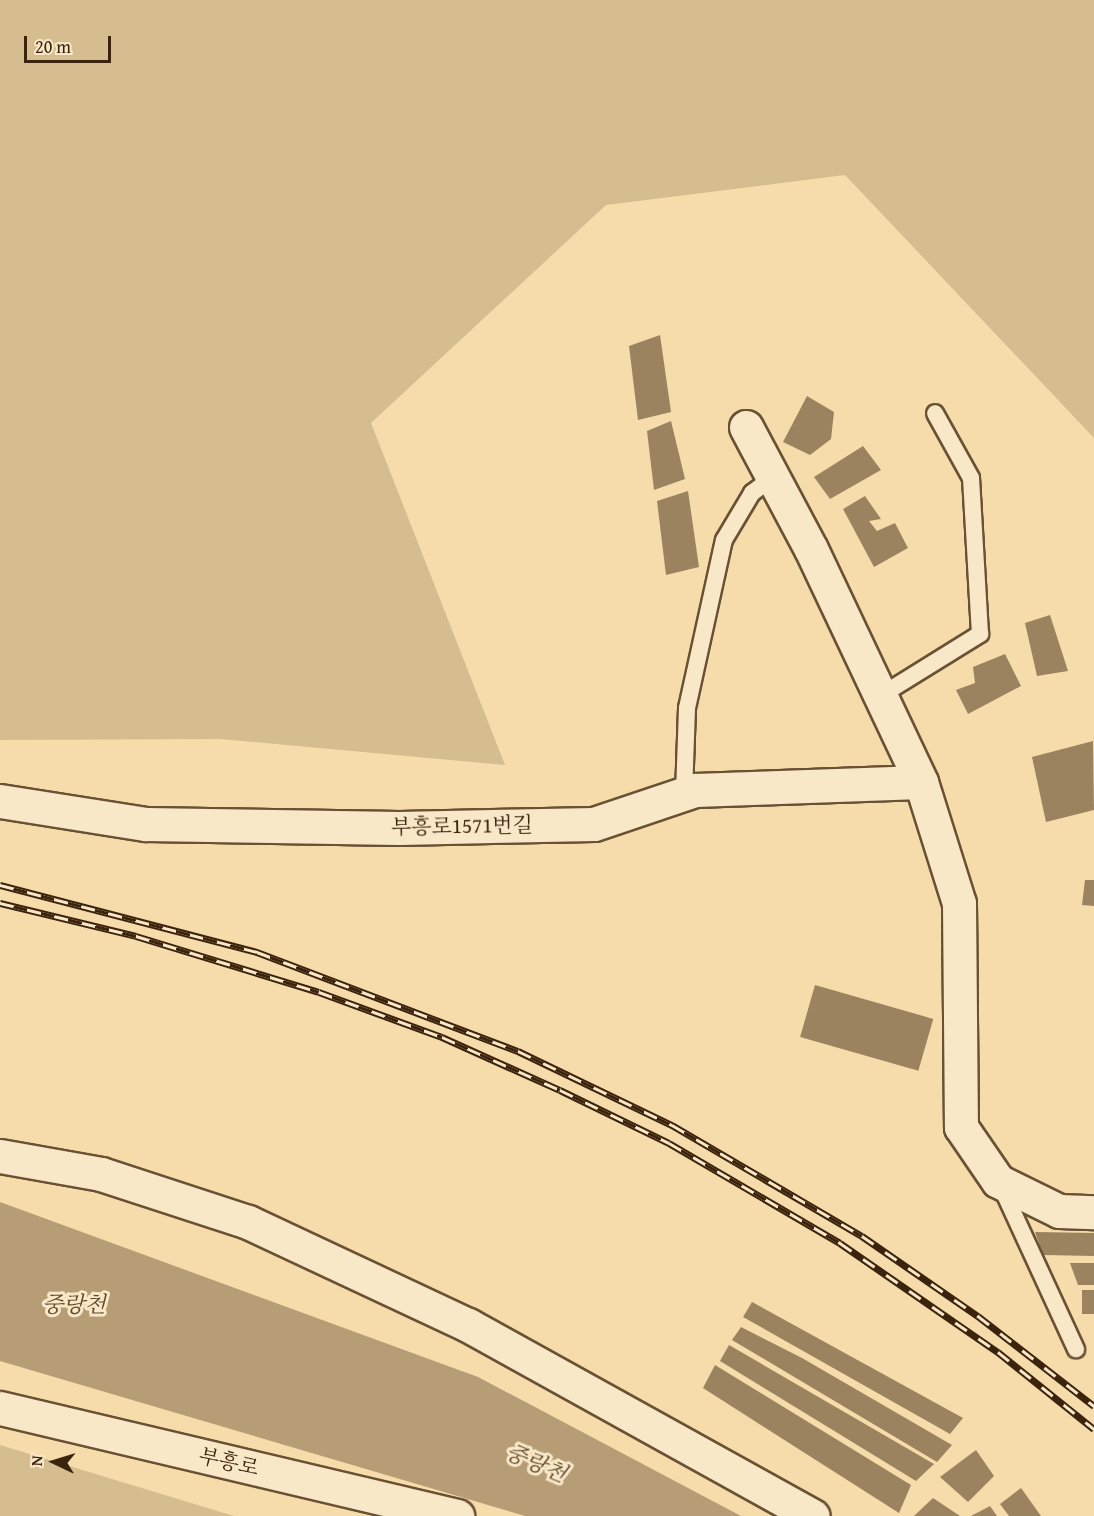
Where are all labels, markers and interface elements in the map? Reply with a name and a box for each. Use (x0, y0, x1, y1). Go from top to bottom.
scale bar (27, 24, 114, 62)
text: 20 m (35, 33, 71, 60)
street label: 부흥로1571번길 (391, 812, 533, 840)
water label: 중랑천 (42, 1292, 106, 1318)
north arrow (24, 1432, 84, 1492)
water label: 중랑천 (501, 1438, 571, 1488)
street label: 부흥로 (197, 1443, 261, 1481)
text: N (24, 1455, 48, 1467)

